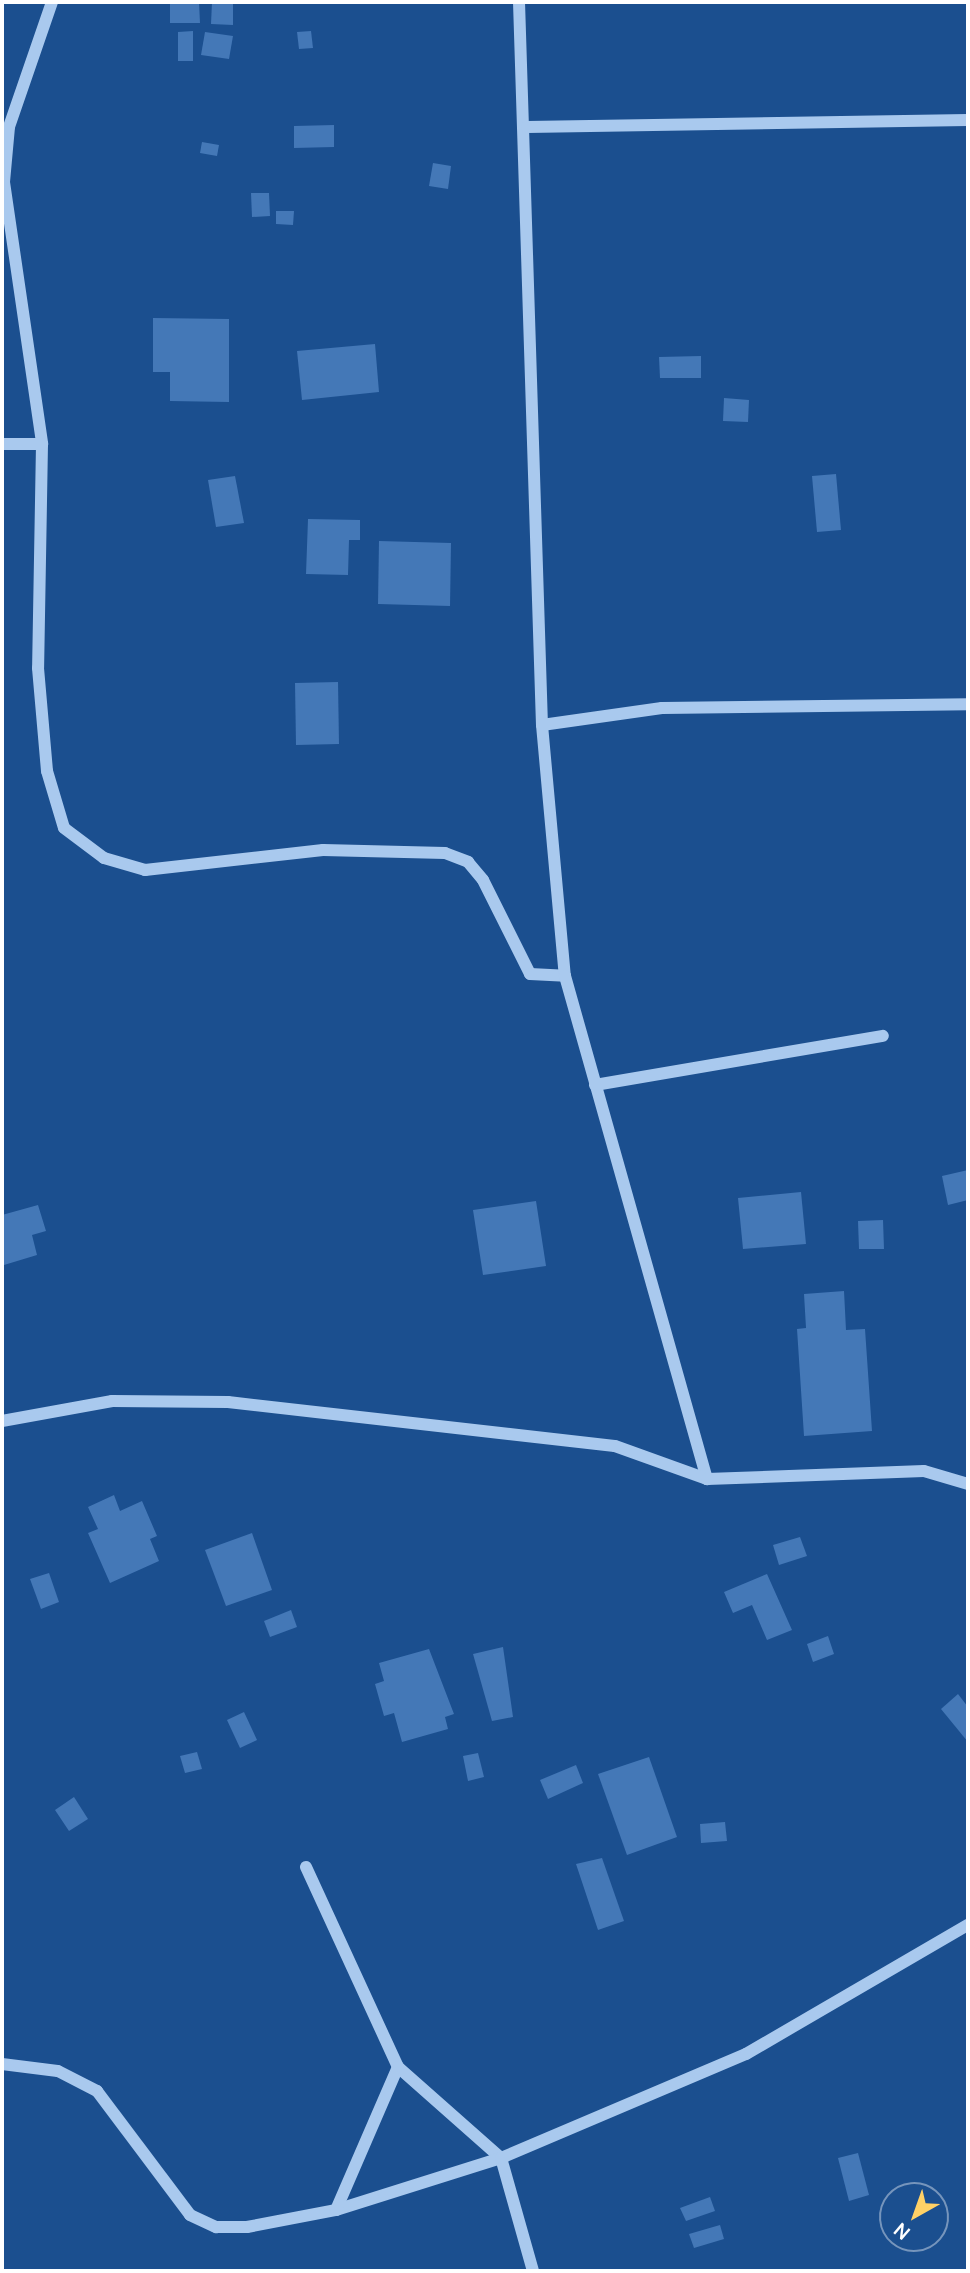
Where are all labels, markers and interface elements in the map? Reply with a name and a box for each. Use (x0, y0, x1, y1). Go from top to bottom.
north arrow (879, 2182, 949, 2252)
text: N (888, 2217, 915, 2246)

